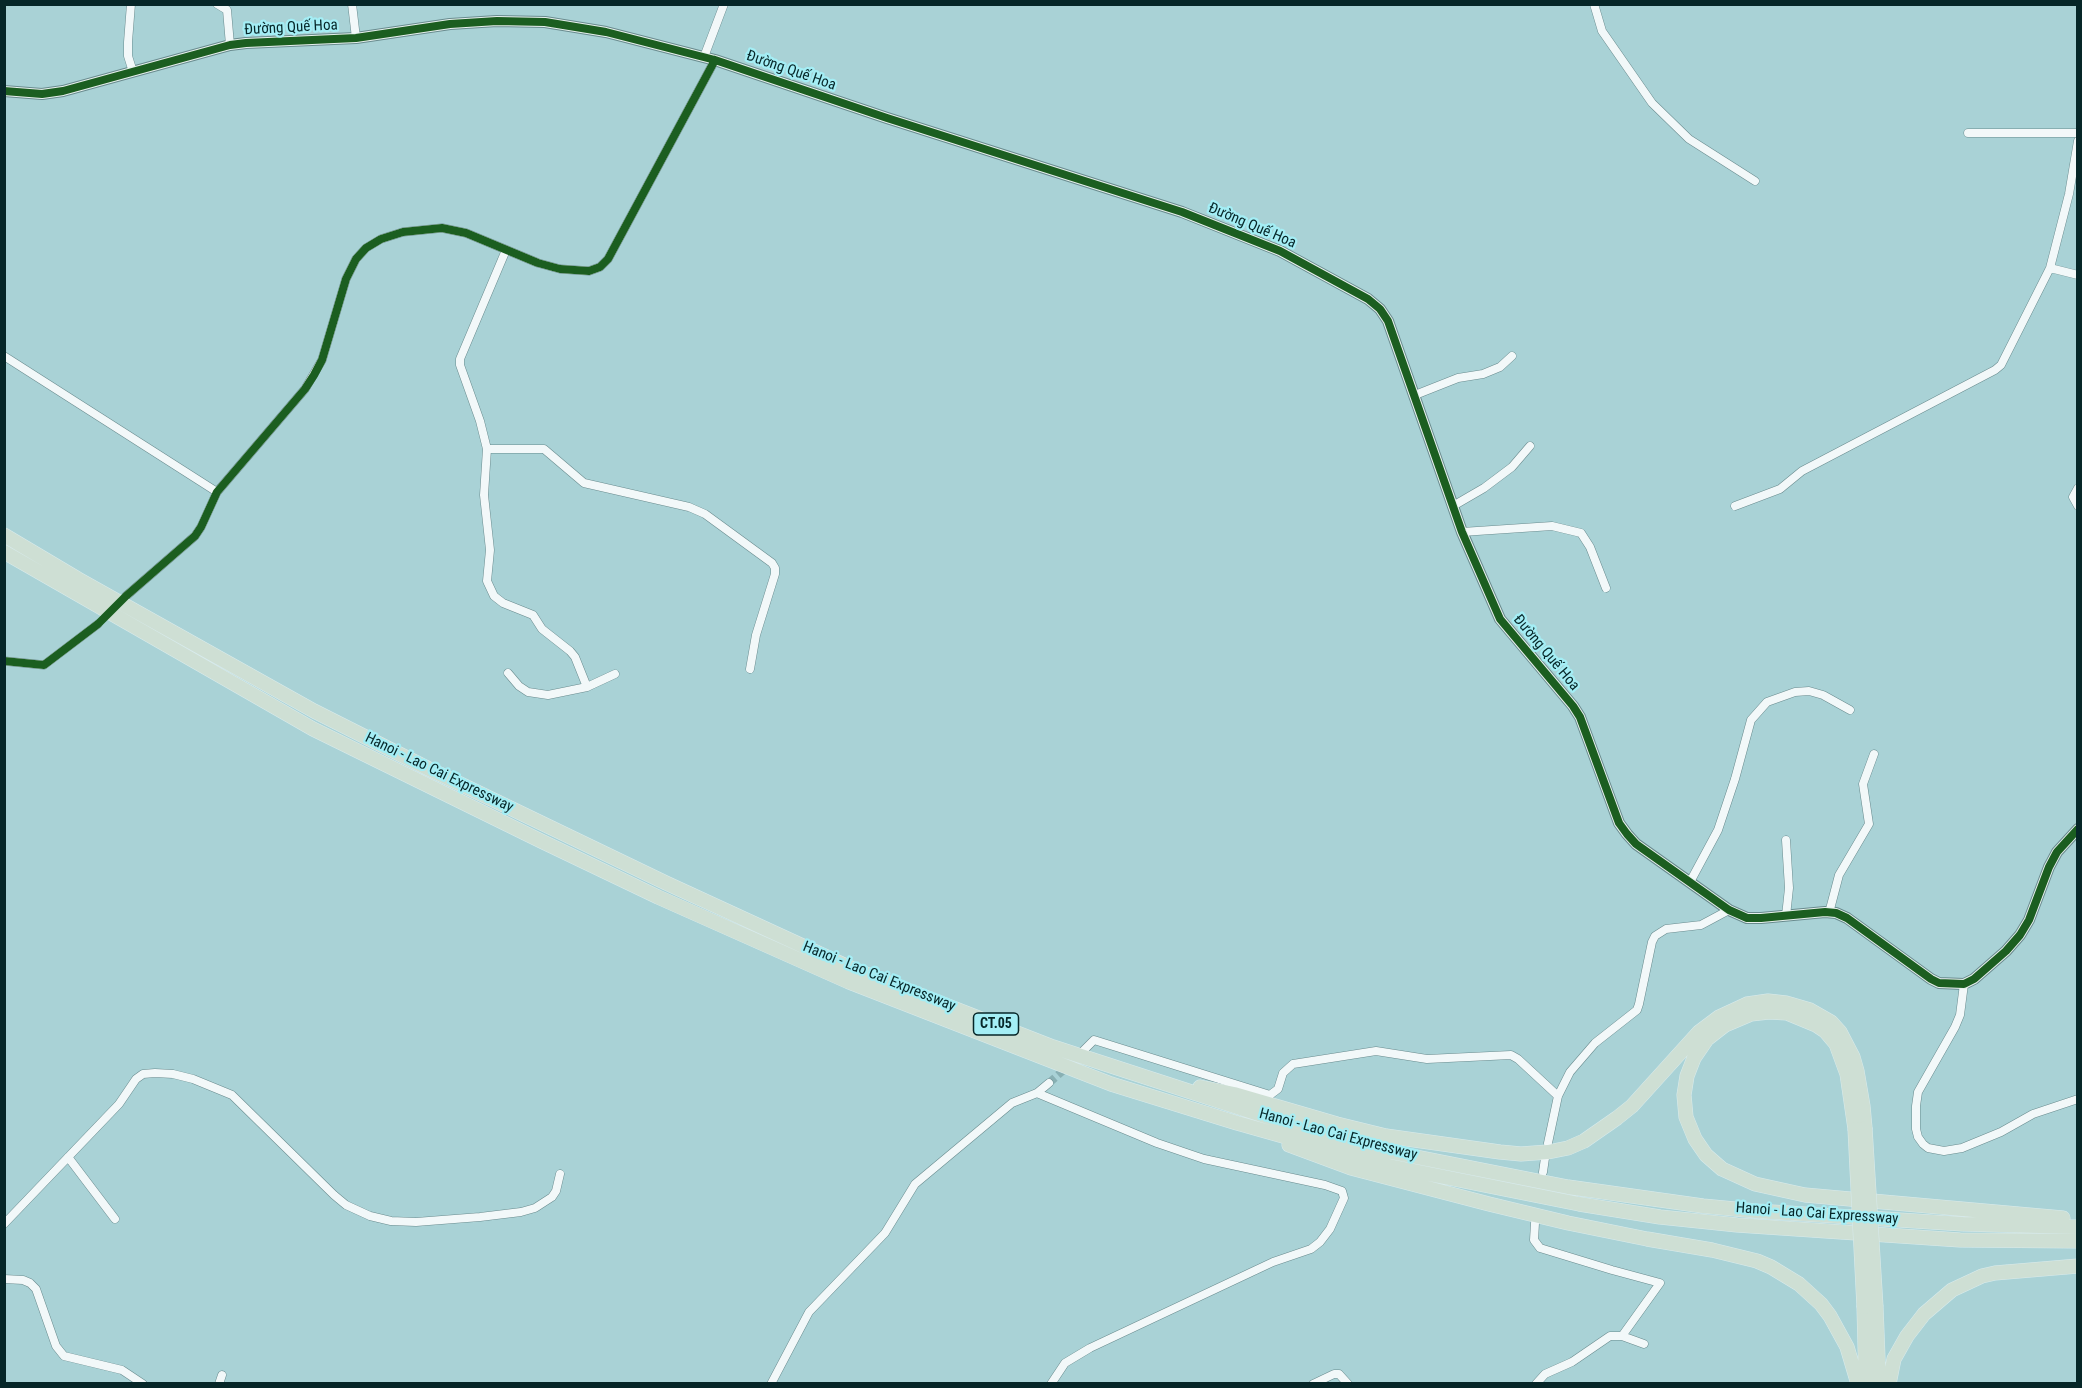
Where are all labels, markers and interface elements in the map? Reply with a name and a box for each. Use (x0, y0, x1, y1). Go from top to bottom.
street label: Đường Quế Hoa (244, 17, 338, 39)
street label: Đường Quế Hoa (744, 47, 838, 95)
street label: Đường Quế Hoa (1205, 199, 1299, 253)
street label: Đường Quế Hoa (1509, 611, 1583, 695)
street label: Hanoi - Lao Cai Expressway (362, 729, 516, 817)
street label: Hanoi - Lao Cai Expressway (800, 938, 958, 1016)
road number: CT.05 (974, 1013, 1018, 1035)
street label: Hanoi - Lao Cai Expressway (1257, 1105, 1419, 1165)
street label: Hanoi - Lao Cai Expressway (1735, 1199, 1899, 1229)

